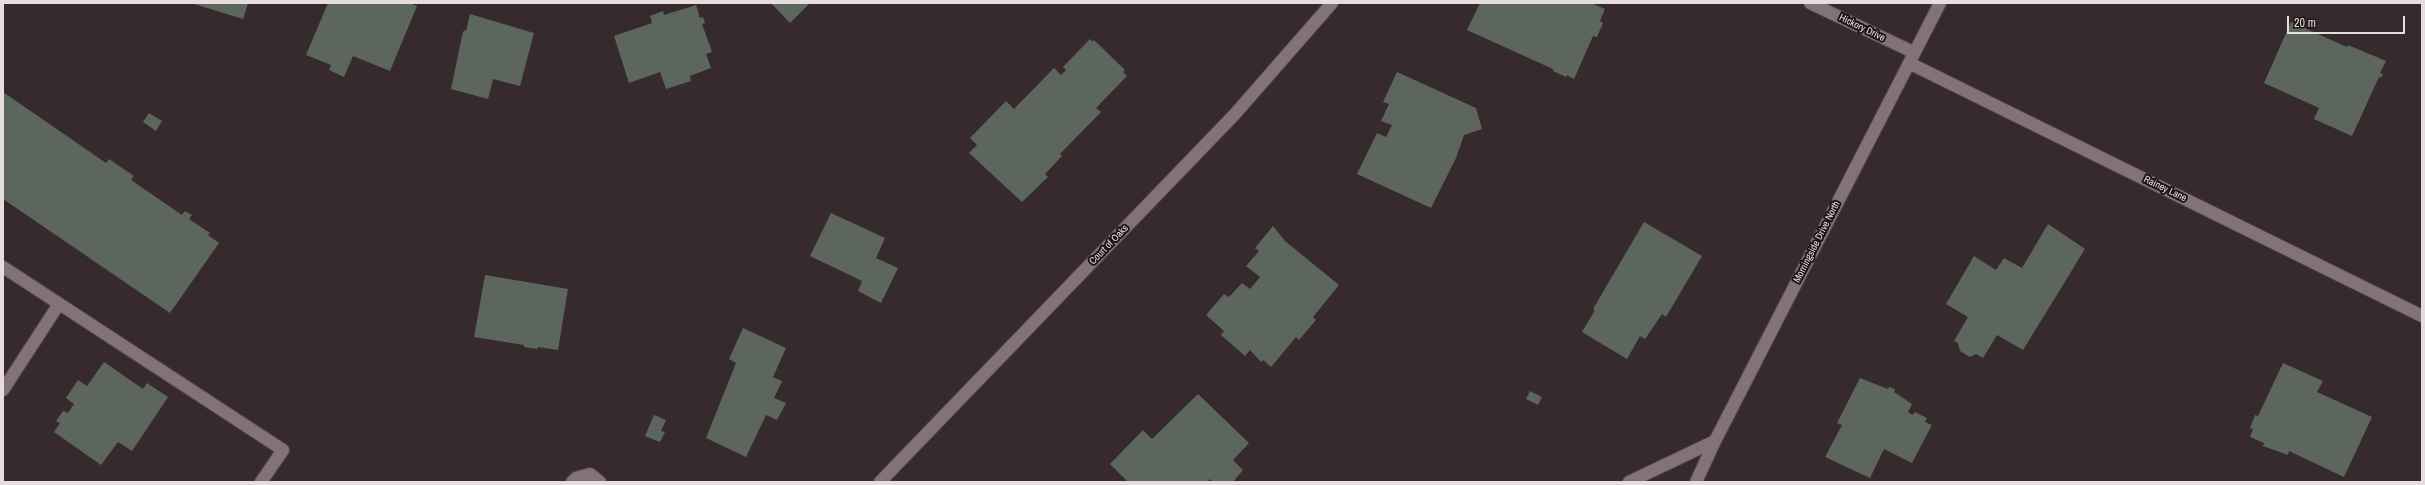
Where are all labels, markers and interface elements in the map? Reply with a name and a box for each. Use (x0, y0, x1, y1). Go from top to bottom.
scale bar (2289, 8, 2407, 34)
street label: Hickory Drive (1837, 12, 1887, 44)
text: 20 m (2294, 15, 2316, 31)
street label: Rainey Lane (2141, 173, 2189, 205)
street label: Morningside Drive North (1791, 199, 1843, 285)
street label: Court of Oaks (1087, 223, 1131, 267)

